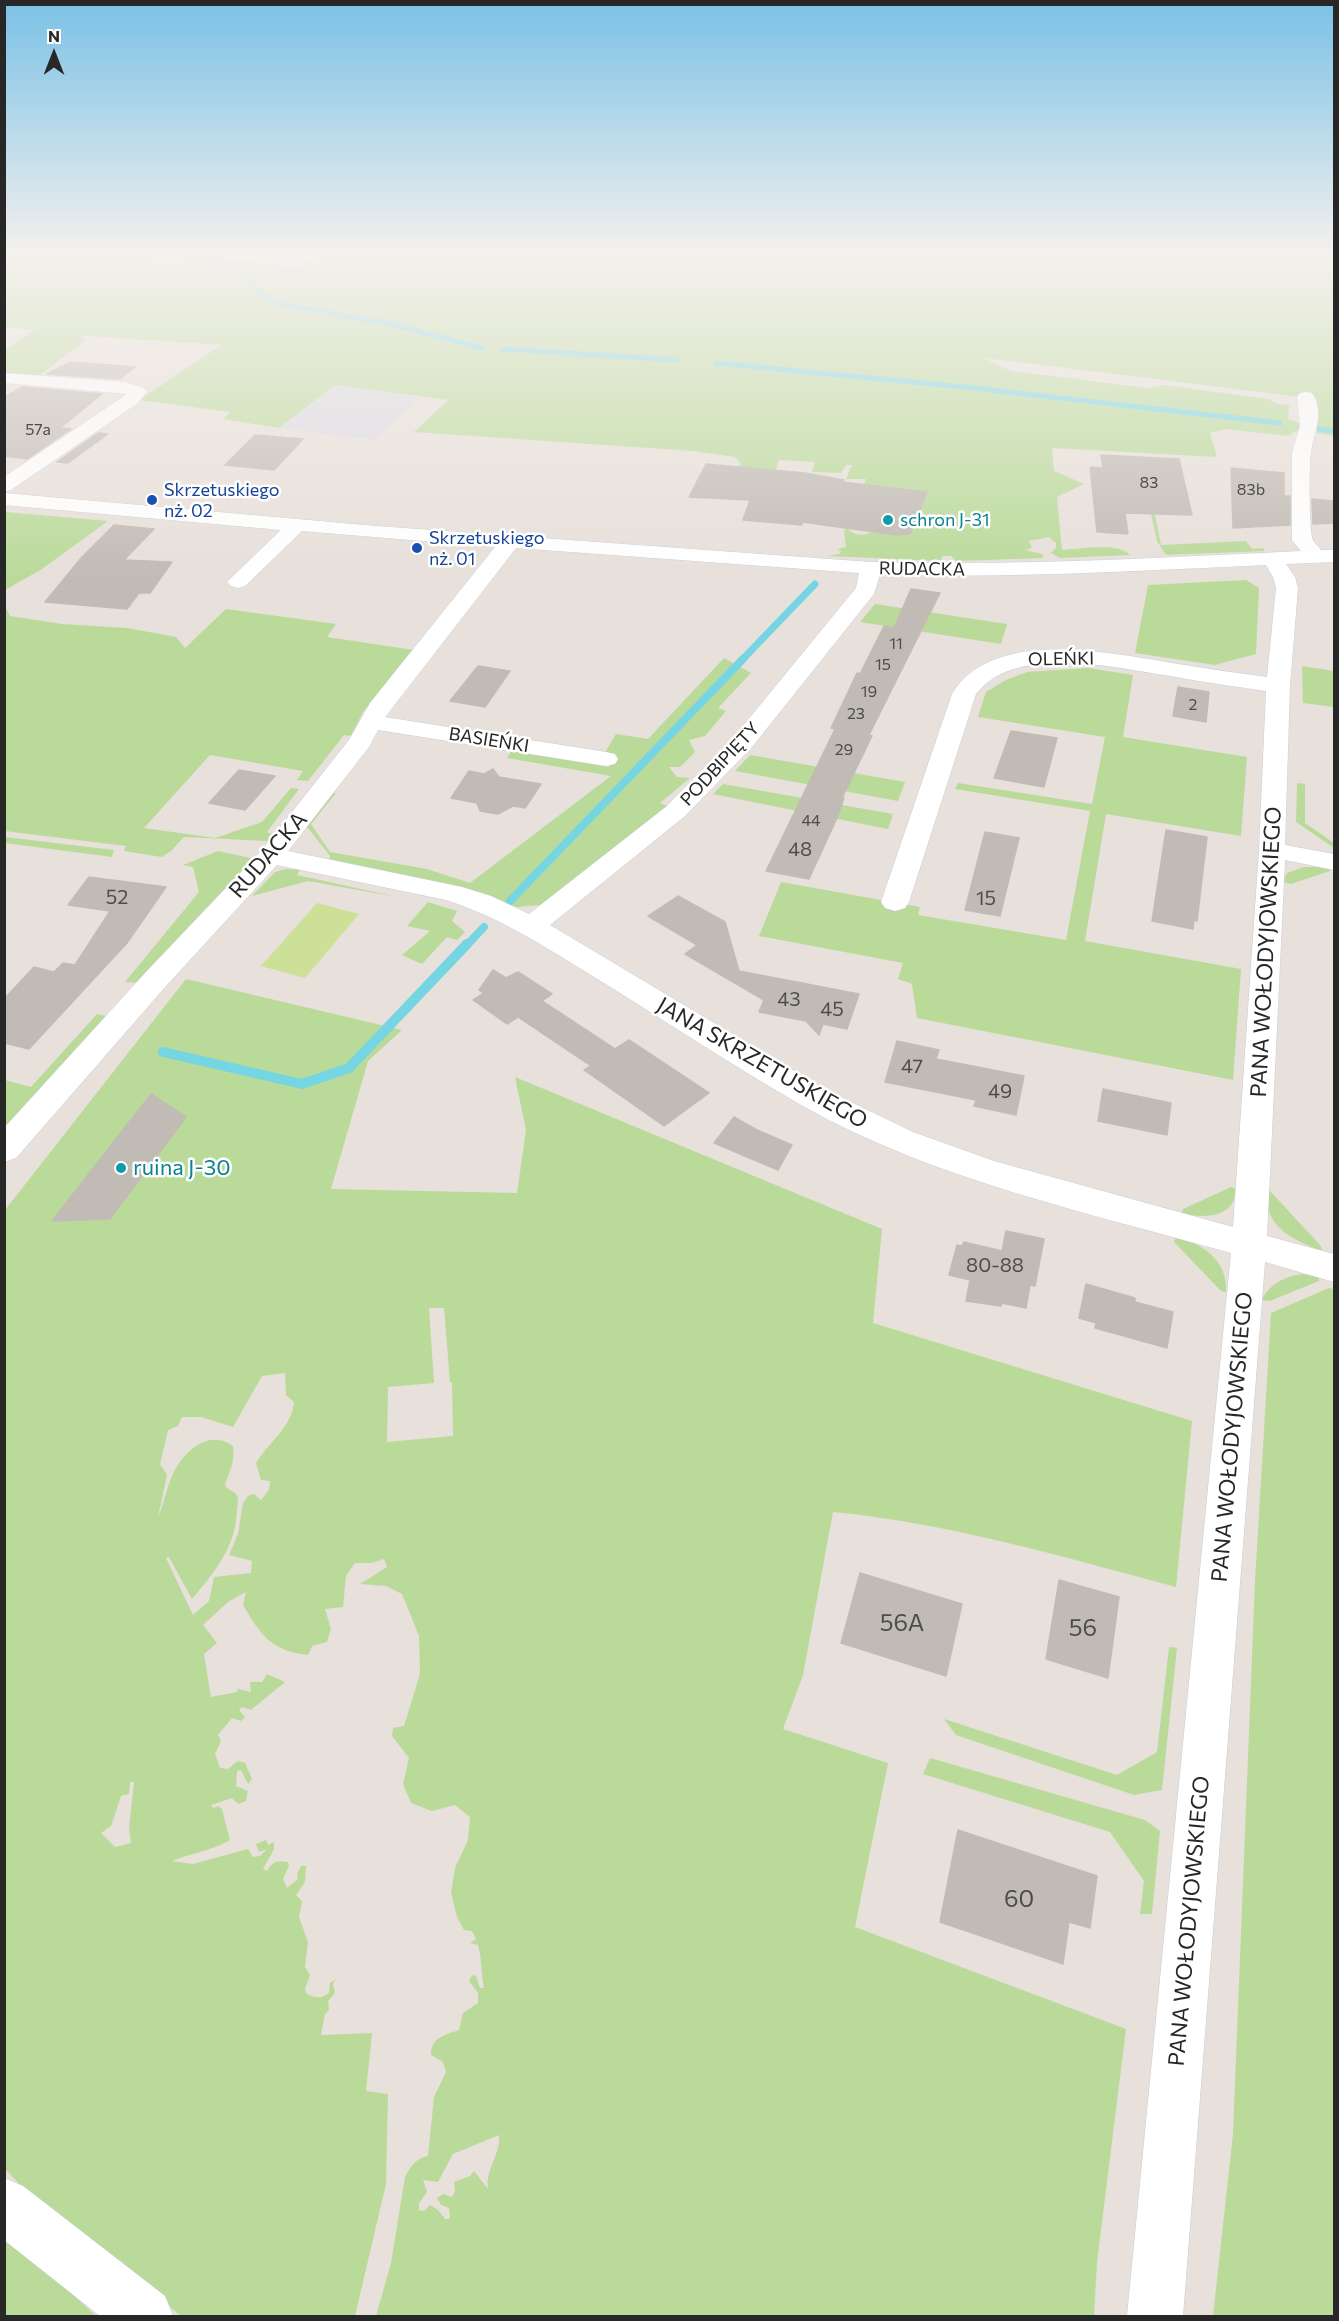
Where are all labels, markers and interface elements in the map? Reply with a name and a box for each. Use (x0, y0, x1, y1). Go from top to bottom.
north arrow (24, 24, 84, 84)
text: N (48, 26, 60, 45)
house number: 57a (25, 420, 51, 440)
house number: 83 (1140, 473, 1158, 493)
place label: Skrzetuskiego nż. 02 (164, 479, 280, 522)
house number: 83b (1237, 480, 1265, 500)
marker: Skrzetuskiego nż. 02 (145, 493, 159, 507)
place label: schron J-31 (900, 509, 990, 531)
marker: schron J-31 (881, 513, 895, 527)
place label: Skrzetuskiego nż. 01 (429, 527, 545, 570)
marker: Skrzetuskiego nż. 01 (410, 541, 424, 555)
street label: RUDACKA (879, 557, 965, 581)
house number: 11 (889, 634, 903, 654)
street label: OLEŃKI (1028, 648, 1094, 670)
house number: 15 (875, 655, 891, 675)
house number: 19 (861, 682, 877, 702)
house number: 2 (1189, 695, 1197, 715)
house number: 23 (847, 704, 865, 724)
street label: PODBIPIĘTY (676, 718, 764, 810)
street label: BASIEŃKI (447, 723, 531, 757)
house number: 29 (835, 740, 853, 760)
street label: PANA WOŁODYJOWSKIEGO (1245, 806, 1287, 1098)
street label: RUDACKA (223, 807, 313, 903)
house number: 44 (801, 811, 821, 831)
house number: 48 (788, 837, 812, 861)
house number: 52 (106, 885, 128, 909)
house number: 15 (976, 886, 996, 910)
house number: 43 (777, 987, 801, 1011)
street label: JANA SKRZETUSKIEGO (652, 992, 872, 1134)
house number: 45 (820, 997, 844, 1021)
house number: 47 (901, 1054, 923, 1078)
house number: 49 (988, 1079, 1012, 1103)
place label: ruina J-30 (133, 1155, 231, 1181)
marker: ruina J-30 (114, 1161, 128, 1175)
house number: 80-88 (966, 1253, 1024, 1277)
street label: PANA WOŁODYJOWSKIEGO (1206, 1291, 1258, 1583)
house number: 56A (880, 1609, 924, 1637)
house number: 56 (1069, 1614, 1097, 1642)
street label: PANA WOŁODYJOWSKIEGO (1163, 1775, 1215, 2067)
house number: 60 (1004, 1885, 1034, 1913)

